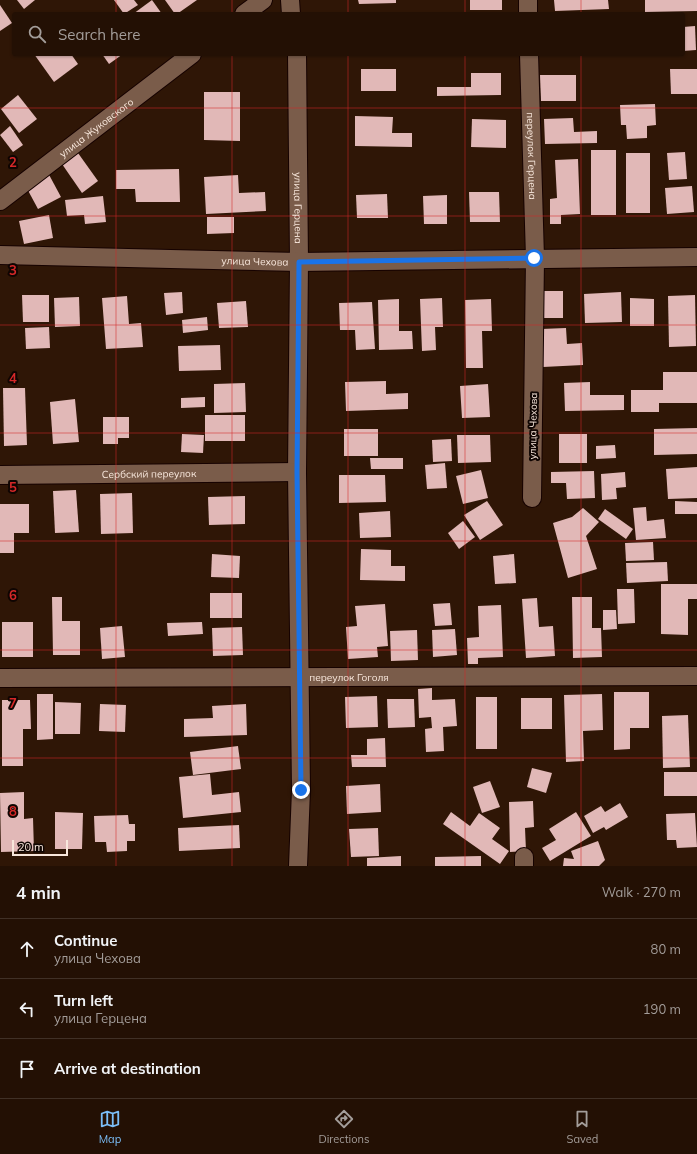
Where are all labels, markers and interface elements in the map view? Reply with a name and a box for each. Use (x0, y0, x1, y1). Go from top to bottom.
search box (12, 12, 685, 56)
icon: search (26, 23, 48, 45)
text: Search here (58, 25, 140, 44)
street label: улица Жуковского (56, 95, 136, 160)
street label: переулок Герцена (524, 112, 540, 200)
text: 2 (9, 154, 17, 170)
street label: улица Герцена (292, 172, 305, 244)
route start (525, 249, 543, 267)
street label: улица Чехова (221, 254, 289, 268)
text: 3 (9, 262, 17, 278)
text: 4 (9, 370, 17, 386)
street label: улица Чехова (526, 392, 540, 460)
street label: Сербский переулок (102, 467, 197, 480)
text: 5 (9, 479, 17, 495)
text: 6 (9, 587, 17, 603)
street label: переулок Гоголя (309, 670, 389, 684)
text: 7 (9, 695, 17, 711)
route end (292, 781, 310, 799)
text: 8 (9, 803, 17, 819)
scale bar (12, 838, 68, 857)
text: 20 m (18, 840, 44, 854)
text: 4 min (16, 882, 61, 903)
text: Walk · 270 m (602, 884, 681, 900)
text: Continue (54, 931, 117, 950)
icon: ahead (16, 938, 38, 960)
text: 80 m (651, 941, 681, 957)
text: улица Чехова (54, 950, 141, 966)
text: Turn left (54, 991, 113, 1010)
icon: left (16, 998, 38, 1020)
text: 190 m (643, 1001, 681, 1017)
text: улица Герцена (54, 1010, 147, 1026)
icon: arrive (16, 1058, 38, 1080)
text: Arrive at destination (54, 1059, 201, 1078)
tab: Map (99, 1108, 121, 1146)
tab: Directions (319, 1108, 369, 1146)
tab: Saved (567, 1108, 598, 1146)

